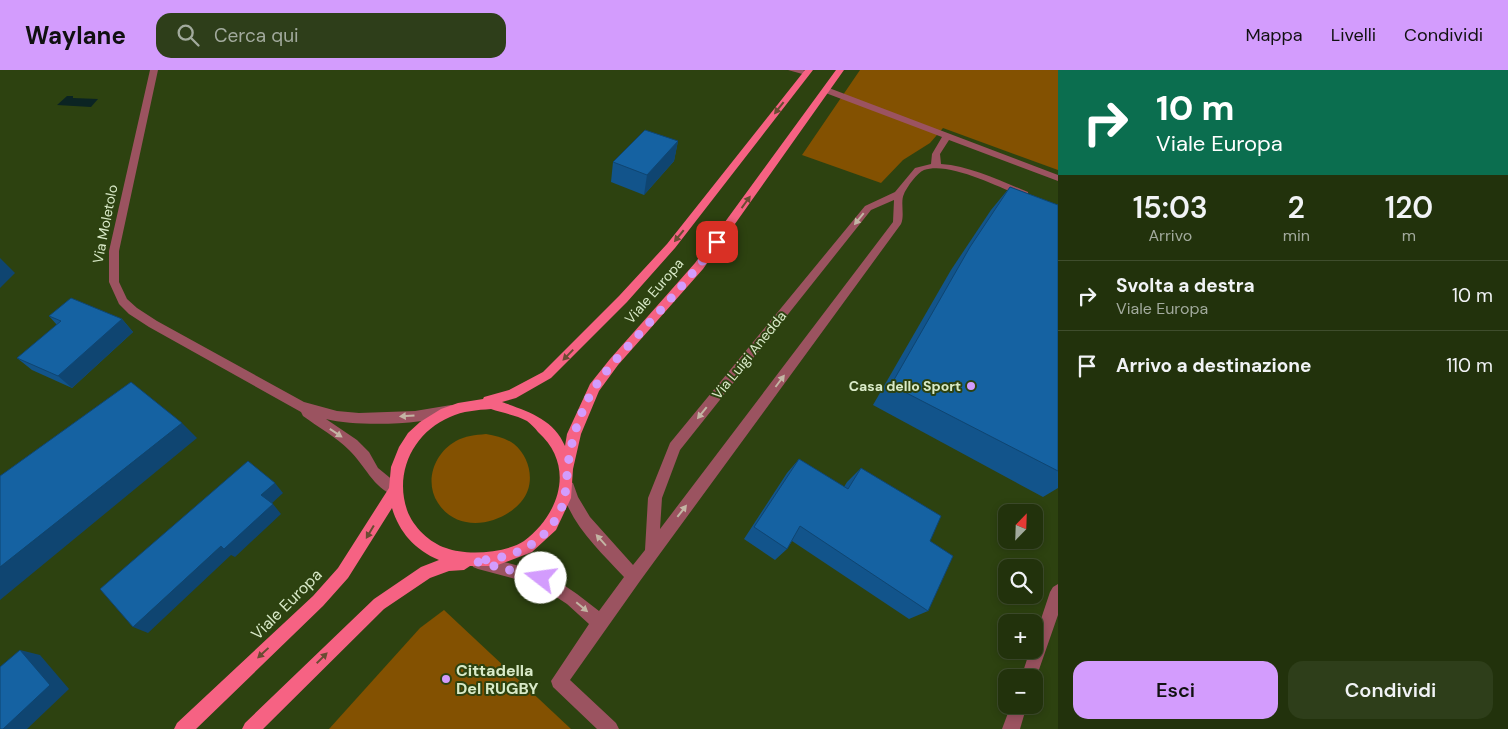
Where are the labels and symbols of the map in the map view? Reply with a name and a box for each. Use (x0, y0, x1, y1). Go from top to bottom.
one-way arrow (773, 102, 784, 115)
street label: Via Moletolo (89, 183, 121, 265)
one-way arrow (741, 195, 751, 208)
one-way arrow (854, 212, 865, 225)
pin (696, 221, 738, 263)
one-way arrow (673, 230, 684, 243)
street label: Viale Europa (621, 255, 687, 327)
street label: Via Luigi Anedda (708, 307, 790, 403)
one-way arrow (562, 349, 574, 361)
one-way arrow (775, 375, 785, 388)
place label: Casa dello Sport (849, 377, 961, 395)
marker: Casa dello Sport (965, 380, 977, 392)
one-way arrow (697, 406, 708, 419)
one-way arrow (398, 413, 414, 421)
one-way arrow (329, 428, 342, 438)
one-way arrow (677, 504, 687, 518)
north arrow (998, 504, 1042, 549)
one-way arrow (365, 525, 374, 538)
one-way arrow (595, 533, 606, 546)
position arrow (514, 551, 566, 603)
street label: Viale Europa (246, 564, 326, 644)
one-way arrow (575, 601, 587, 613)
one-way arrow (257, 647, 269, 659)
one-way arrow (316, 652, 328, 664)
place label: Cittadella Del RUGBY (456, 660, 538, 699)
marker: Cittadella Del RUGBY (440, 673, 452, 685)

